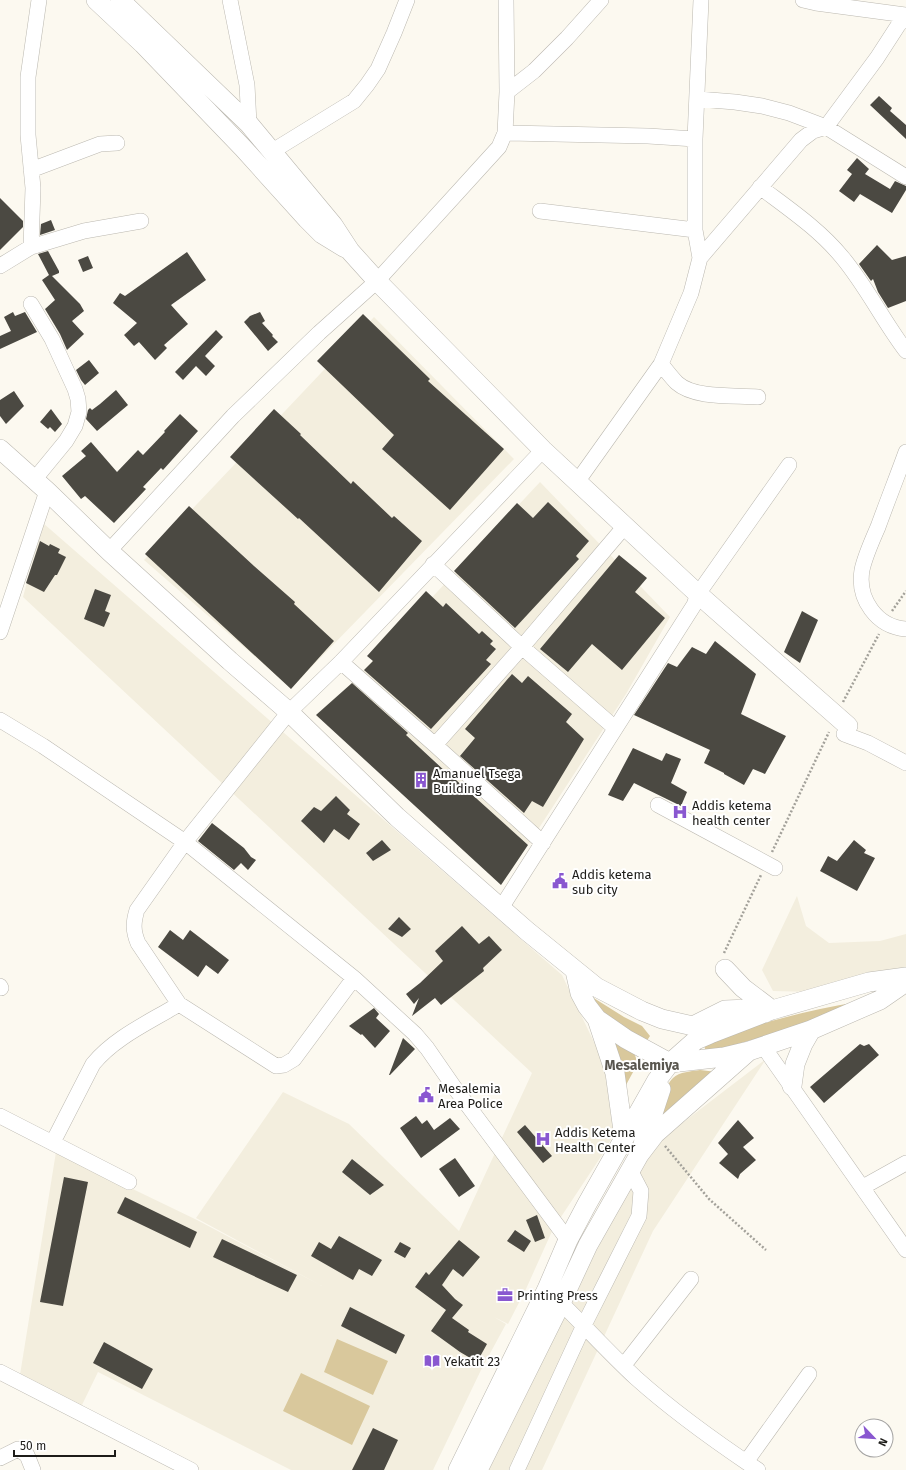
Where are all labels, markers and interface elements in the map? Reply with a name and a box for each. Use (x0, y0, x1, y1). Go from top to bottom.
place label: Amanuel Tsega Building (433, 766, 521, 796)
building icon: Amanuel Tsega Building (412, 771, 430, 789)
place label: Addis ketema health center (692, 798, 772, 828)
hospital icon: Addis ketema health center (671, 803, 689, 821)
place label: Addis ketema sub city (572, 867, 652, 897)
public building icon: Addis ketema sub city (551, 872, 569, 890)
district label: Mesalemiya (604, 1057, 680, 1074)
place label: Mesalemia Area Police (438, 1081, 503, 1111)
public building icon: Mesalemia Area Police (417, 1086, 435, 1104)
place label: Addis Ketema Health Center (555, 1125, 636, 1155)
hospital icon: Addis Ketema Health Center (534, 1130, 552, 1148)
office icon: Printing Press (496, 1286, 514, 1304)
place label: Printing Press (517, 1288, 598, 1303)
library icon: Yekatit 23 (423, 1352, 441, 1370)
place label: Yekatit 23 (444, 1354, 500, 1369)
north arrow (854, 1418, 894, 1458)
scale bar (14, 1432, 115, 1458)
text: N (875, 1436, 890, 1448)
text: 50 m (20, 1439, 46, 1453)

